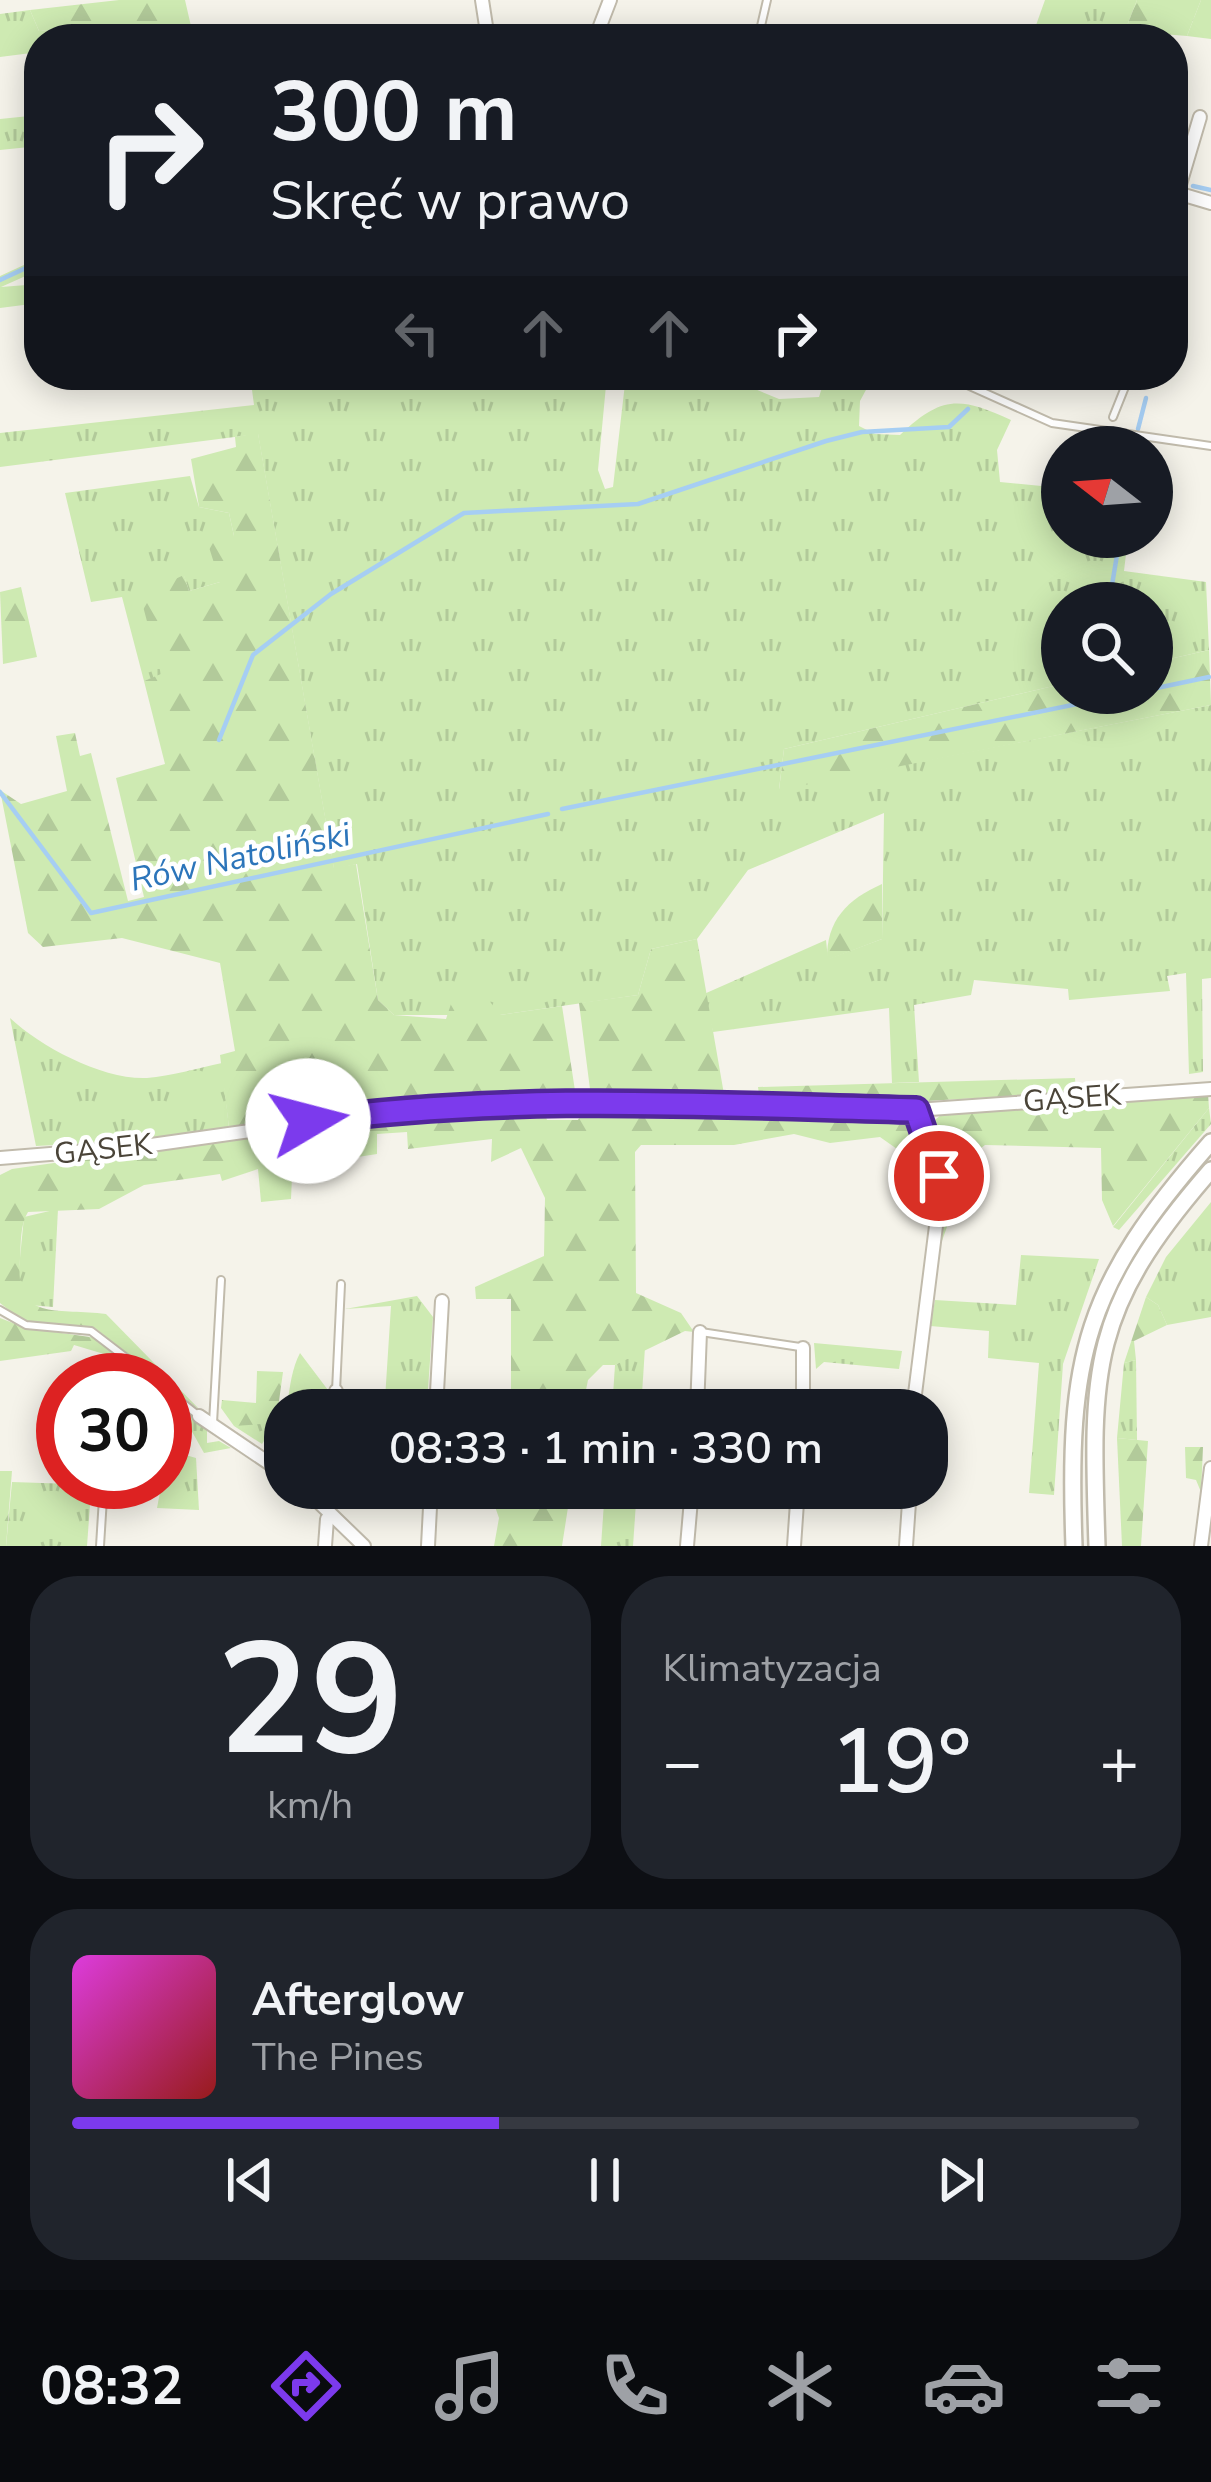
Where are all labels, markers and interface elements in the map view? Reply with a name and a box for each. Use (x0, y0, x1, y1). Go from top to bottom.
text: 300 m (270, 55, 518, 170)
icon: right (72, 72, 228, 228)
text: Skręć w prawo (270, 164, 630, 238)
icon: left (384, 300, 450, 366)
icon: ahead (510, 300, 576, 366)
icon: ahead (636, 300, 702, 366)
icon: right (762, 300, 828, 366)
north arrow (1041, 426, 1173, 558)
map controls (1041, 426, 1173, 714)
button: search (1041, 582, 1173, 714)
water label: Rów Natoliński (126, 812, 355, 903)
position arrow (245, 1058, 371, 1184)
street label: GĄSEK (1022, 1075, 1124, 1122)
street label: GĄSEK (52, 1124, 155, 1175)
pin (888, 1125, 990, 1227)
icon: arrive (906, 1143, 972, 1209)
speed limit sign: 30 (36, 1353, 192, 1509)
text: 08:33 · 1 min · 330 m (389, 1418, 823, 1479)
text: 29 (217, 1594, 404, 1807)
text: Klimatyzacja (663, 1642, 882, 1695)
text: 19° (830, 1701, 972, 1824)
text: − (663, 1718, 702, 1808)
text: + (1099, 1718, 1139, 1808)
text: km/h (267, 1779, 353, 1832)
text: Afterglow (252, 1970, 464, 2031)
text: The Pines (252, 2031, 424, 2084)
icon: previous (217, 2147, 283, 2213)
icon: pause (572, 2147, 638, 2213)
icon: next (928, 2147, 994, 2213)
icon: directions (264, 2344, 348, 2428)
icon: music (428, 2344, 512, 2428)
icon: phone (593, 2344, 677, 2428)
icon: climate (758, 2344, 842, 2428)
icon: car (922, 2344, 1006, 2428)
icon: filters (1087, 2344, 1171, 2428)
text: 08:32 (40, 2349, 183, 2423)

